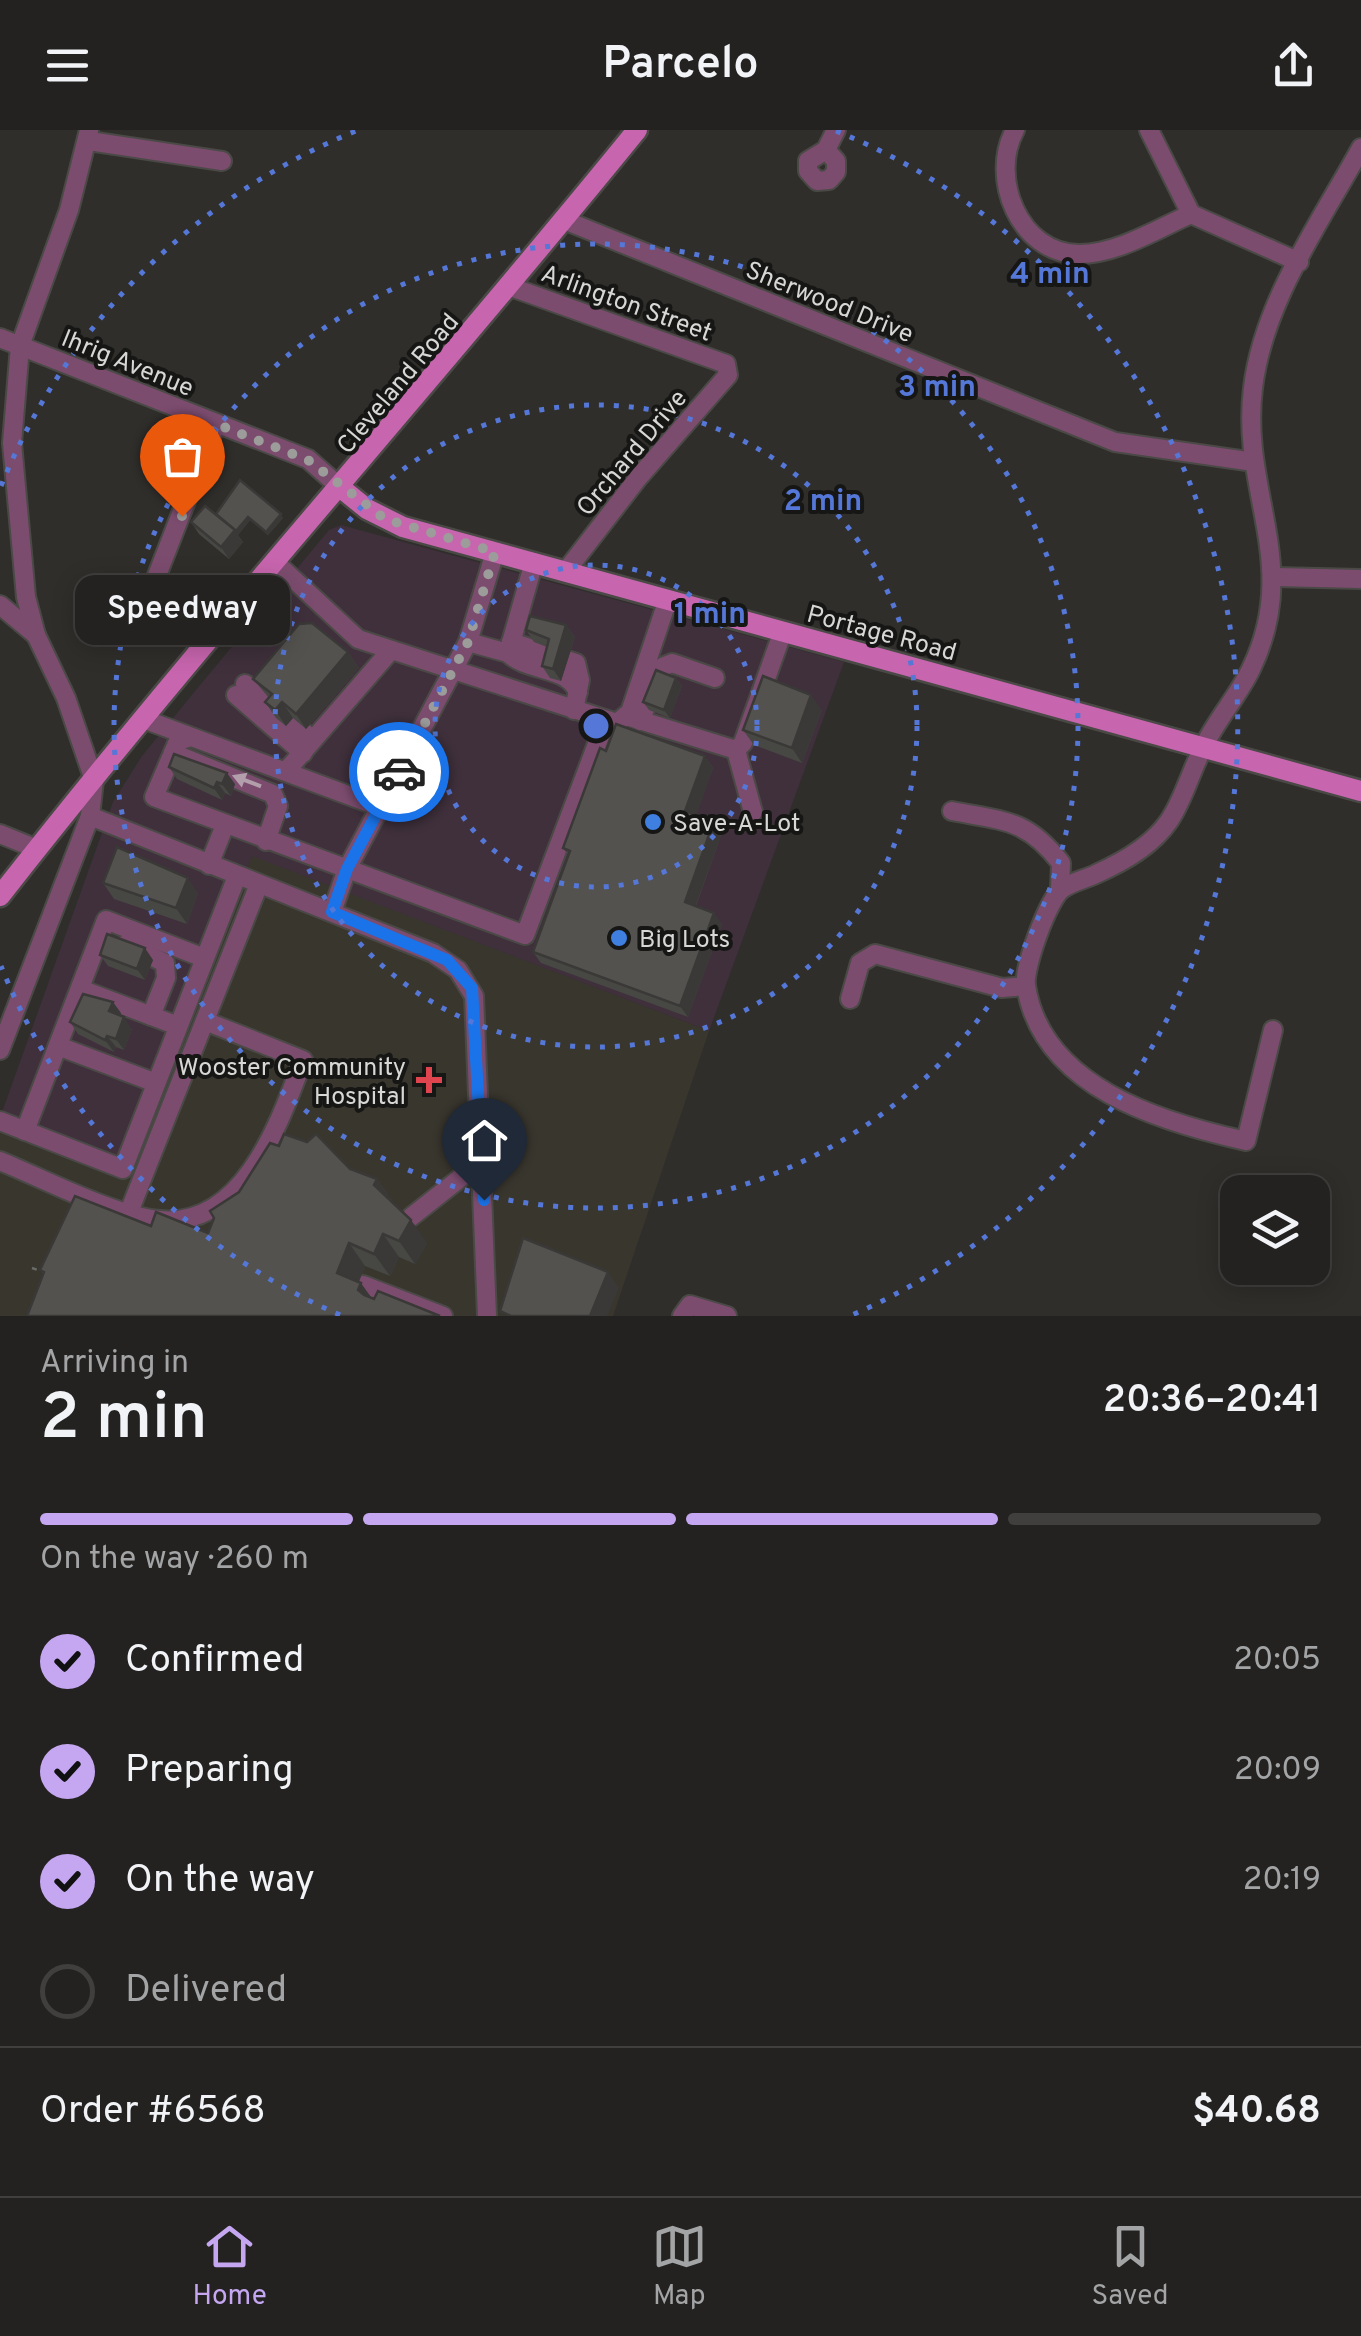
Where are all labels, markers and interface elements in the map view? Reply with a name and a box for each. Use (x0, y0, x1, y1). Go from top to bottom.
text: Parcelo (602, 37, 759, 94)
icon: menu (40, 38, 95, 93)
icon: share (1266, 38, 1321, 93)
street label: Sherwood Drive (740, 256, 918, 352)
text: 4 min (1010, 257, 1090, 294)
street label: Arlington Street (536, 259, 716, 351)
street label: Cleveland Road (331, 308, 468, 462)
street label: Ihrig Avenue (56, 324, 198, 406)
text: 3 min (898, 370, 976, 407)
street label: Orchard Drive (571, 384, 696, 524)
pin (140, 414, 225, 517)
icon: bag (155, 429, 210, 484)
text: 2 min (784, 484, 862, 521)
callout: Speedway (74, 576, 290, 646)
text: Speedway (107, 590, 258, 630)
text: 1 min (674, 597, 746, 634)
street label: Portage Road (803, 600, 960, 670)
centre of rings (578, 708, 614, 744)
courier (349, 722, 449, 822)
icon: car (372, 745, 427, 800)
one-way arrow (232, 773, 262, 788)
place label: Save-A-Lot (673, 809, 800, 841)
marker: Save-A-Lot (642, 811, 664, 833)
place label: Big Lots (639, 925, 730, 957)
marker: Big Lots (608, 927, 630, 949)
place label: Wooster Community Hospital (178, 1053, 406, 1114)
marker: Wooster Community Hospital (416, 1067, 442, 1093)
pin (442, 1098, 527, 1201)
icon: home (457, 1113, 512, 1168)
map controls (1220, 1175, 1330, 1285)
button: layers (1220, 1175, 1330, 1285)
text: Arriving in (40, 1344, 189, 1384)
text: 20:36–20:41 (1103, 1377, 1321, 1426)
text: 2 min (40, 1380, 208, 1462)
text: On the way · 260 m (40, 1540, 309, 1580)
icon: check (40, 1634, 95, 1689)
text: Confirmed (125, 1637, 304, 1686)
text: 20:05 (1233, 1641, 1321, 1681)
icon: check (40, 1744, 95, 1799)
text: Preparing (125, 1747, 294, 1796)
text: 20:09 (1234, 1751, 1321, 1791)
icon: check (40, 1854, 95, 1909)
text: On the way (125, 1857, 315, 1906)
text: 20:19 (1243, 1861, 1321, 1901)
text: Delivered (125, 1967, 287, 2016)
text: Order #6568 (40, 2088, 266, 2137)
text: $40.68 (1192, 2088, 1321, 2137)
tab: Home (192, 2219, 267, 2315)
tab: Map (652, 2219, 707, 2315)
tab: Saved (1092, 2219, 1169, 2315)

